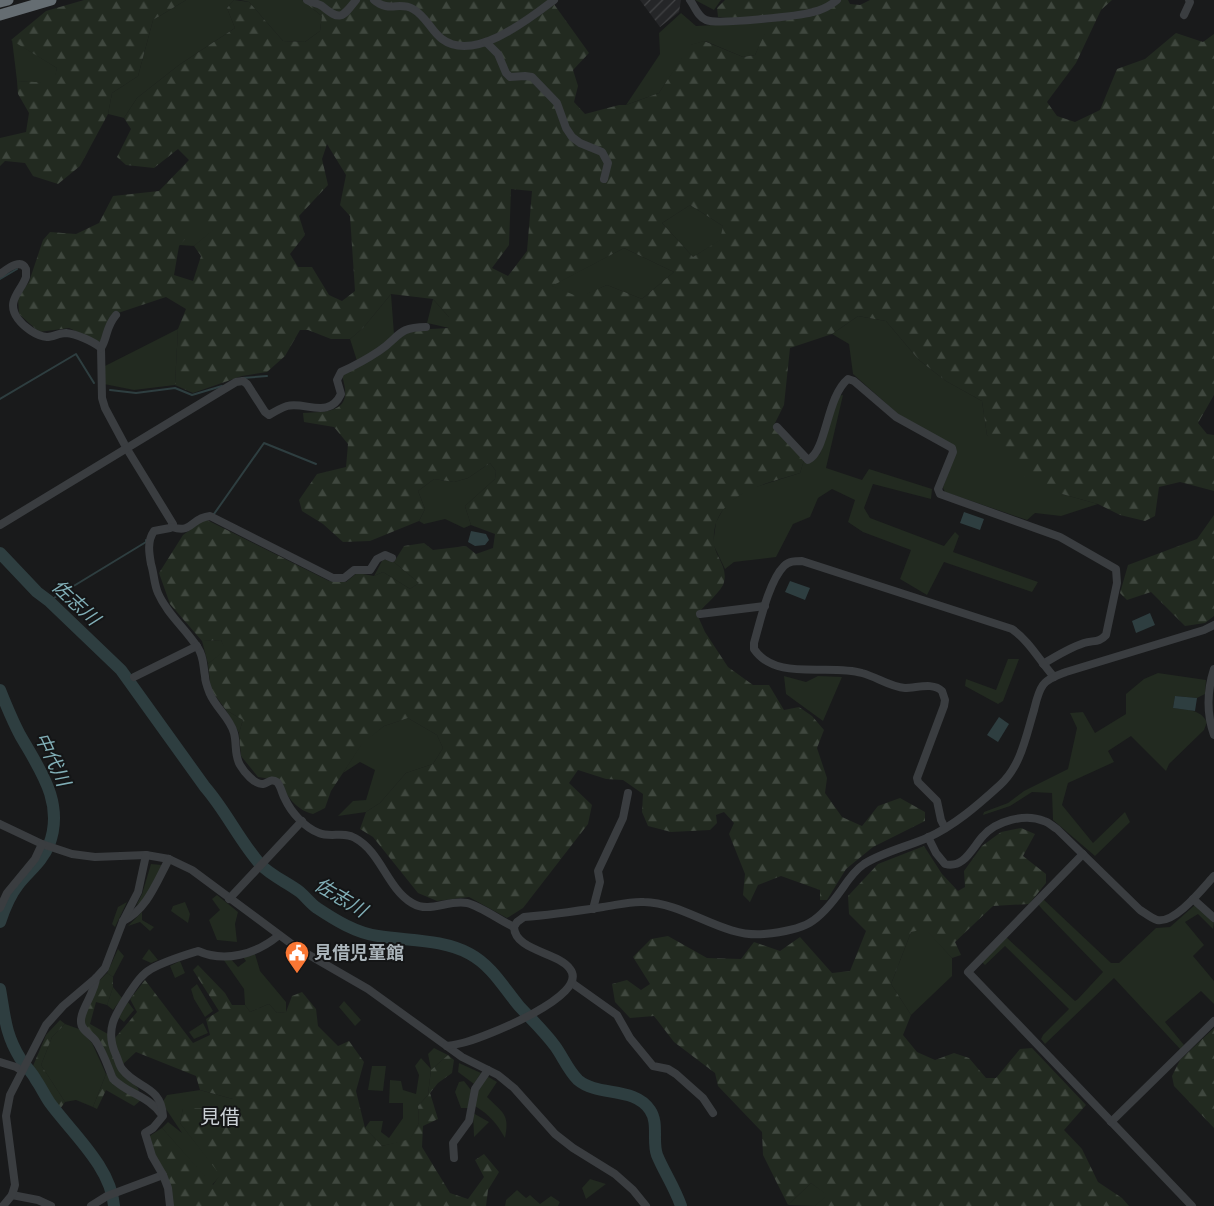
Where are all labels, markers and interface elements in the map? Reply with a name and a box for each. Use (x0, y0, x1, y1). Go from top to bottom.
water label: 佐志川 (46, 575, 106, 632)
water label: 中代川 (29, 729, 76, 792)
water label: 佐志川 (310, 873, 373, 924)
public building icon: 見借児童館 (284, 940, 310, 974)
place label: 見借児童館 (314, 942, 404, 964)
district label: 見借 (200, 1105, 240, 1130)

